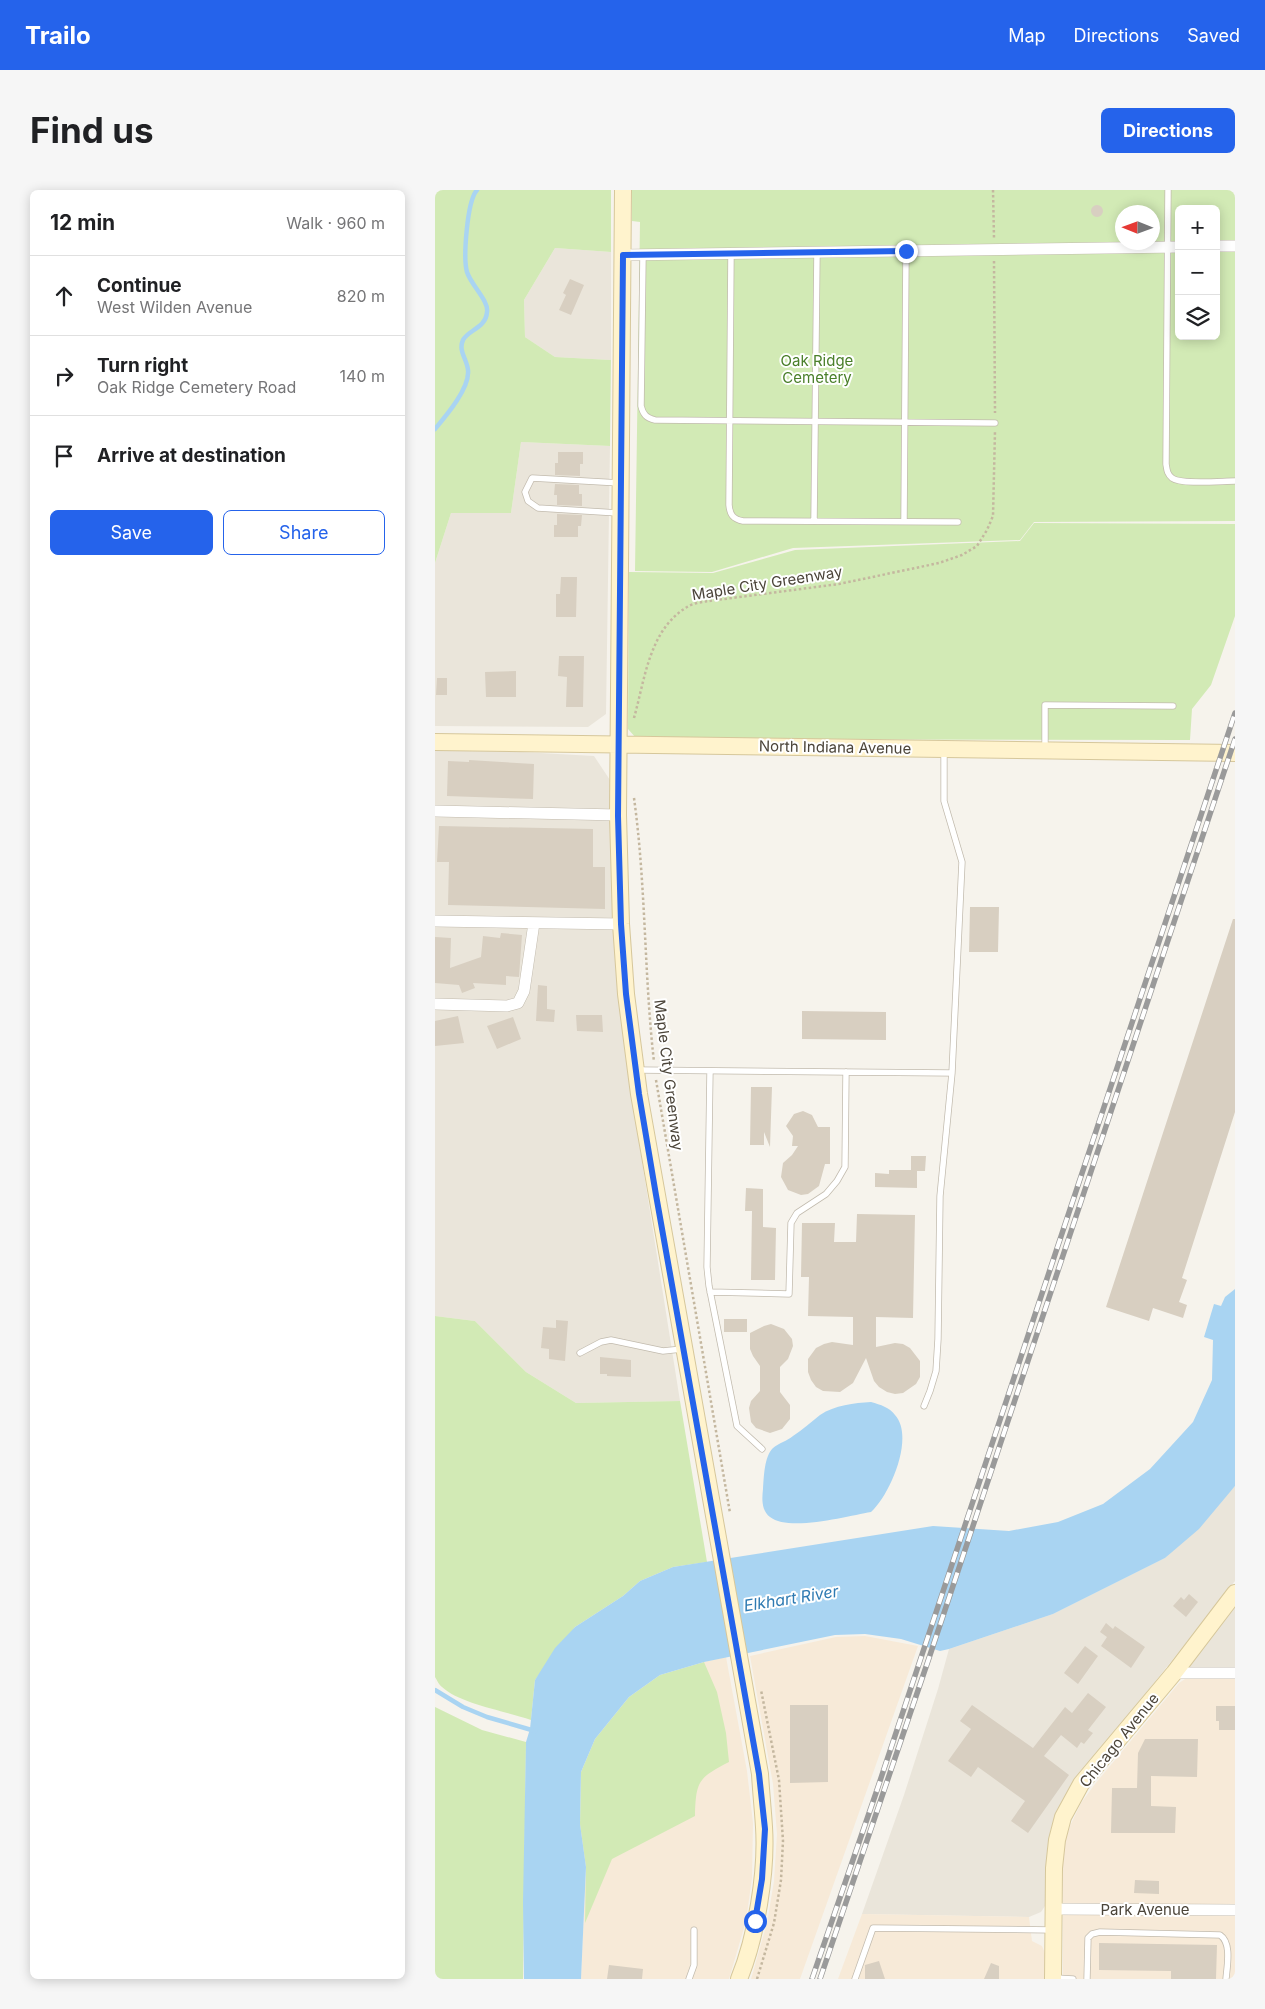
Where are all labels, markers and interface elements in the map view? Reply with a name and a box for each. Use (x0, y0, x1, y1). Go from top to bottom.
text: Trailo (25, 21, 91, 50)
text: Map (1008, 25, 1046, 46)
text: Directions (1074, 25, 1159, 46)
text: Saved (1187, 25, 1240, 46)
button: Directions (1101, 108, 1235, 153)
text: Find us (30, 109, 154, 151)
north arrow (1115, 205, 1160, 250)
map controls (1175, 205, 1220, 340)
button: + (1175, 205, 1220, 250)
text: 12 min (50, 210, 115, 235)
text: Walk · 960 m (286, 213, 385, 233)
route end (895, 240, 918, 263)
button: − (1175, 250, 1220, 295)
text: Continue (97, 274, 182, 297)
icon: ahead (50, 282, 78, 310)
text: 820 m (337, 286, 385, 306)
button: layers (1175, 295, 1220, 340)
text: West Wilden Avenue (97, 297, 252, 317)
park label: Oak Ridge Cemetery (781, 351, 853, 387)
text: Turn right (97, 354, 188, 377)
icon: right (50, 362, 78, 390)
text: 140 m (340, 366, 385, 386)
text: Oak Ridge Cemetery Road (97, 377, 296, 397)
icon: arrive (50, 442, 78, 470)
text: Arrive at destination (97, 444, 286, 467)
button: Save (50, 510, 213, 555)
button: Share (223, 510, 385, 555)
street label: Maple City Greenway (690, 562, 844, 604)
street label: North Indiana Avenue (759, 736, 911, 758)
street label: Maple City Greenway (650, 998, 688, 1152)
water label: Elkhart River (742, 1580, 841, 1615)
street label: Chicago Avenue (1075, 1689, 1163, 1791)
street label: Park Avenue (1100, 1900, 1190, 1919)
route start (744, 1910, 767, 1933)

